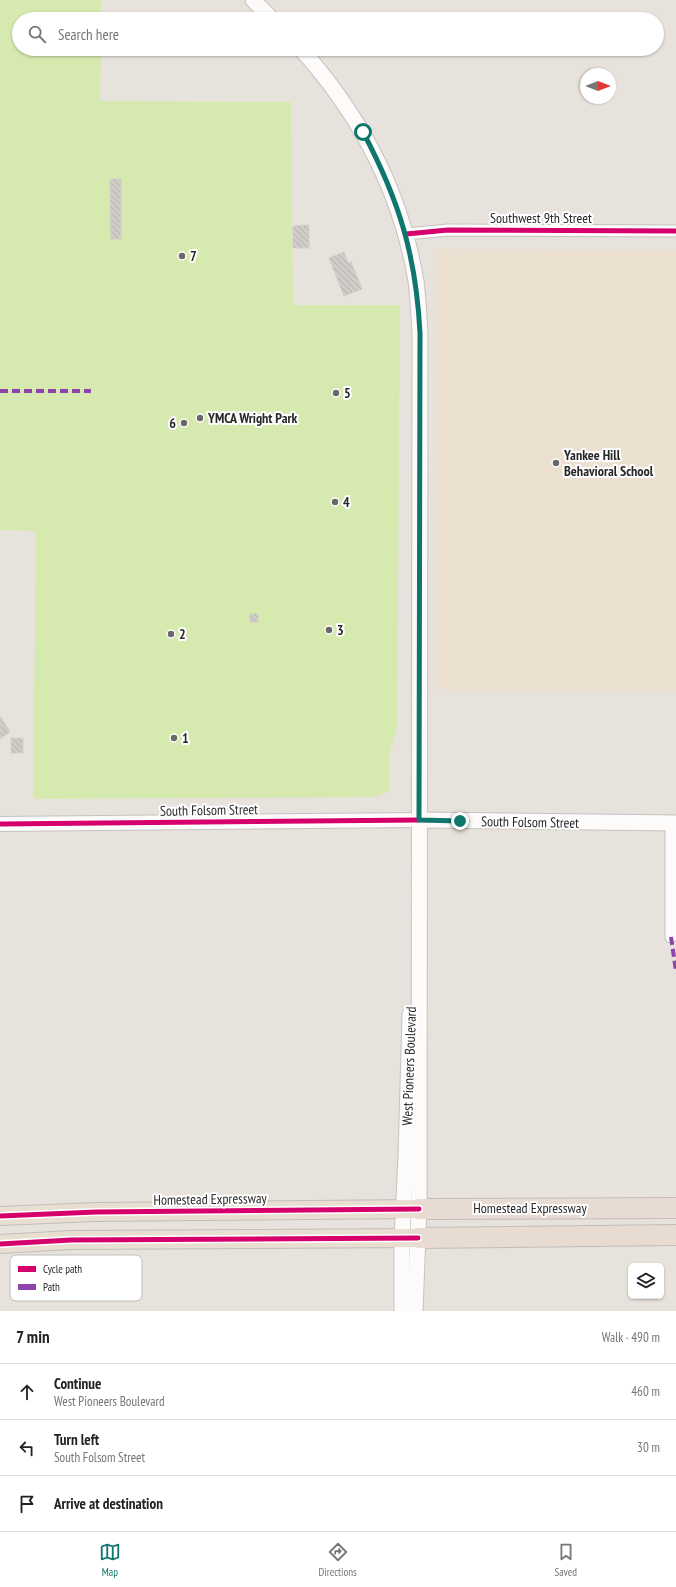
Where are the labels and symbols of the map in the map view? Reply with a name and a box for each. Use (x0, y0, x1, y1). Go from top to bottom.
north arrow (580, 68, 616, 104)
route start (354, 123, 372, 141)
street label: Southwest 9th Street (490, 209, 592, 227)
place label: 7 (190, 247, 197, 265)
marker: 7 (177, 251, 187, 261)
place label: 5 (344, 384, 351, 402)
marker: 5 (331, 388, 341, 398)
place label: YMCA Wright Park (207, 409, 298, 427)
marker: YMCA Wright Park (195, 413, 205, 423)
place label: 6 (169, 414, 176, 432)
marker: 6 (179, 418, 189, 428)
place label: Yankee Hill Behavioral School (563, 446, 654, 480)
marker: Yankee Hill Behavioral School (551, 458, 561, 468)
place label: 4 (343, 493, 350, 511)
marker: 4 (330, 497, 340, 507)
place label: 3 (337, 621, 344, 639)
place label: 2 (179, 625, 186, 643)
marker: 3 (324, 625, 334, 635)
marker: 2 (166, 629, 176, 639)
place label: 1 (182, 729, 189, 747)
marker: 1 (169, 733, 179, 743)
street label: South Folsom Street (160, 800, 258, 820)
route end (451, 812, 469, 830)
street label: South Folsom Street (481, 812, 579, 832)
street label: West Pioneers Boulevard (398, 1006, 420, 1126)
street label: Homestead Expressway (153, 1189, 268, 1209)
street label: Homestead Expressway (473, 1199, 587, 1217)
legend (10, 1255, 142, 1301)
text: Cycle path (43, 1262, 82, 1276)
text: Path (43, 1280, 60, 1294)

